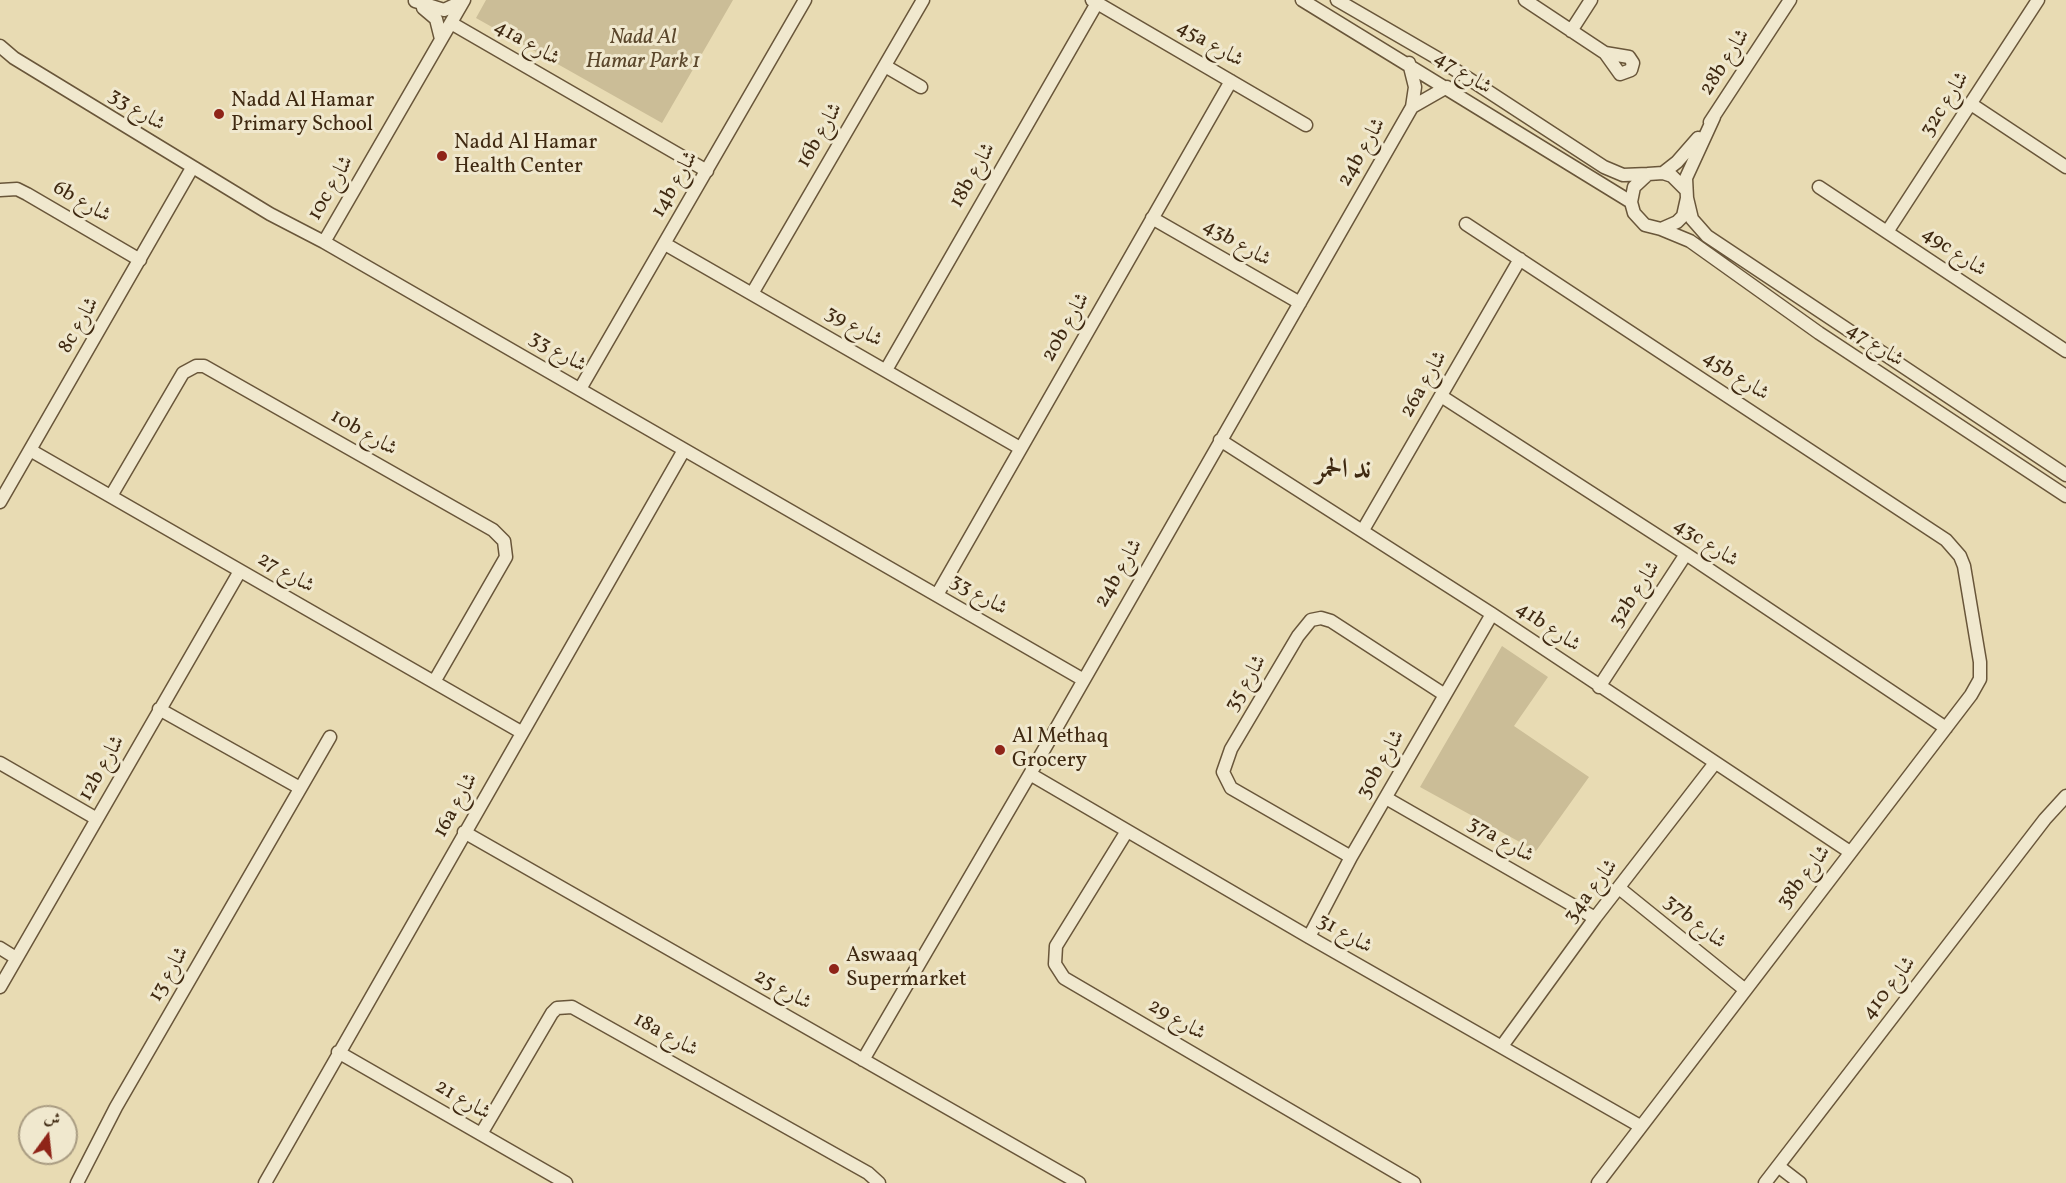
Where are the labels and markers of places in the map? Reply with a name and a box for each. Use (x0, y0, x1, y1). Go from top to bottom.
place label: Nadd Al Hamar Primary School (231, 89, 374, 139)
marker: Nadd Al Hamar Primary School (212, 107, 226, 121)
place label: Nadd Al Hamar Health Center (454, 131, 597, 181)
marker: Nadd Al Hamar Health Center (435, 149, 449, 163)
place label: Al Methaq Grocery (1012, 725, 1108, 775)
marker: Al Methaq Grocery (993, 743, 1007, 757)
place label: Aswaaq Supermarket (846, 944, 967, 994)
marker: Aswaaq Supermarket (827, 962, 841, 976)

